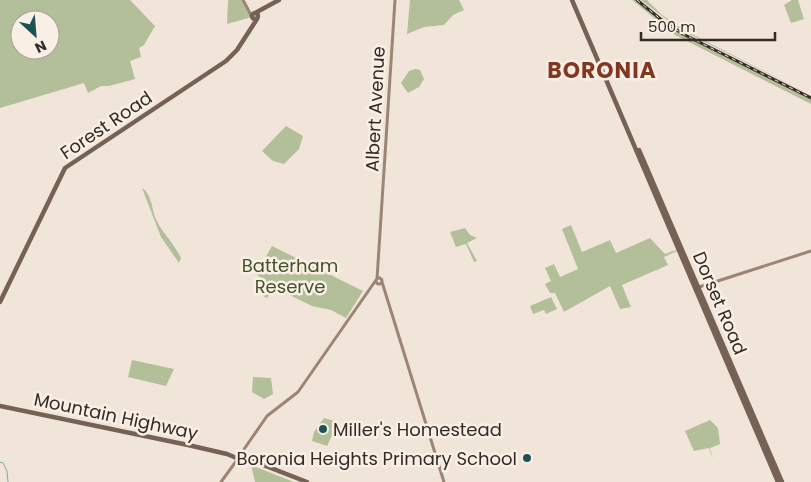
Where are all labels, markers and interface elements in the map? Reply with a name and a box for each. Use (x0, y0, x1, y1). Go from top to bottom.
north arrow (10, 10, 60, 60)
scale bar (641, 10, 775, 42)
text: 500 m (648, 16, 696, 37)
text: N (32, 35, 50, 58)
street label: Albert Avenue (359, 46, 391, 172)
district label: BORONIA (547, 55, 657, 86)
street label: Forest Road (55, 85, 157, 165)
street label: Dorset Road (687, 248, 753, 358)
park label: Batterham Reserve (242, 253, 338, 299)
street label: Mountain Highway (32, 386, 200, 446)
place label: Miller's Homestead (333, 417, 502, 442)
marker: Miller's Homestead (317, 423, 329, 435)
place label: Boronia Heights Primary School (236, 446, 517, 471)
marker: Boronia Heights Primary School (521, 452, 533, 464)

